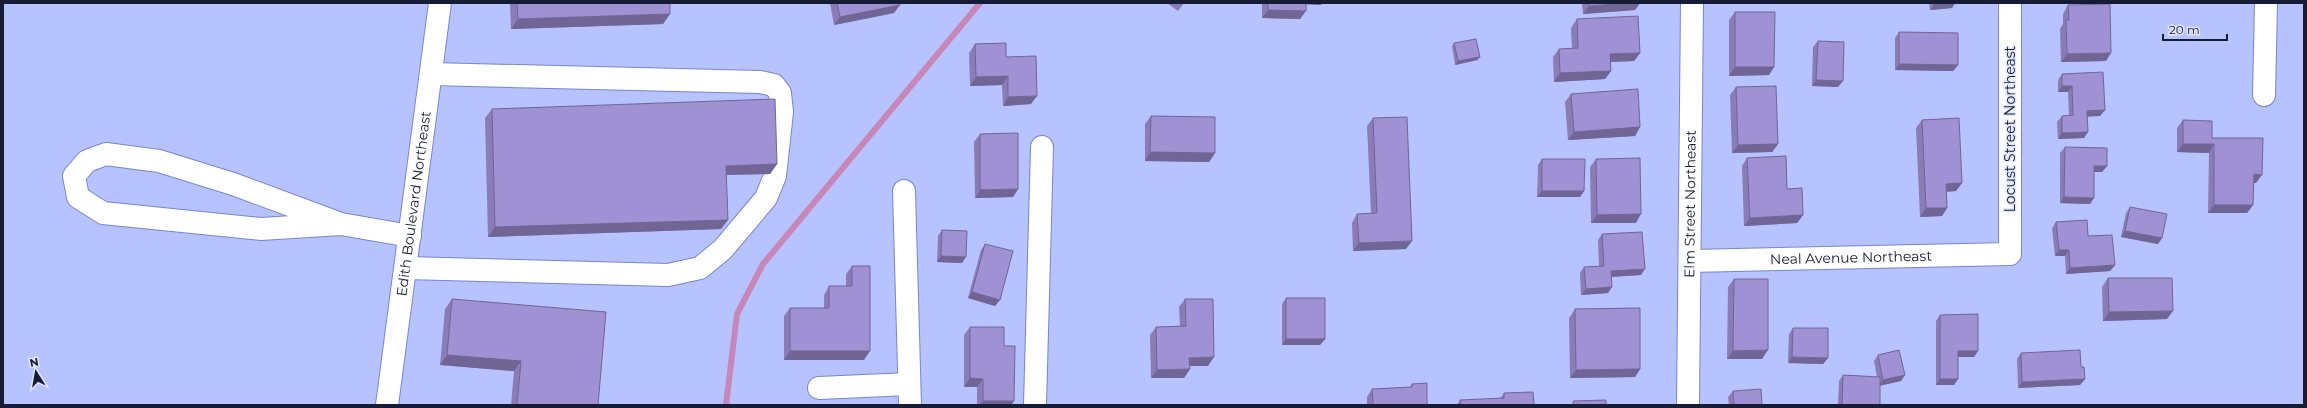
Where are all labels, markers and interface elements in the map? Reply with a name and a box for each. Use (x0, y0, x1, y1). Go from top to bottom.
scale bar (2163, 16, 2227, 42)
text: 20 m (2169, 22, 2200, 37)
street label: Locust Street Northeast (2001, 45, 2019, 212)
street label: Edith Boulevard Northeast (392, 110, 435, 297)
street label: Elm Street Northeast (1680, 130, 1700, 278)
street label: Neal Avenue Northeast (1770, 247, 1933, 268)
north arrow (16, 352, 56, 392)
text: N (28, 354, 40, 370)

